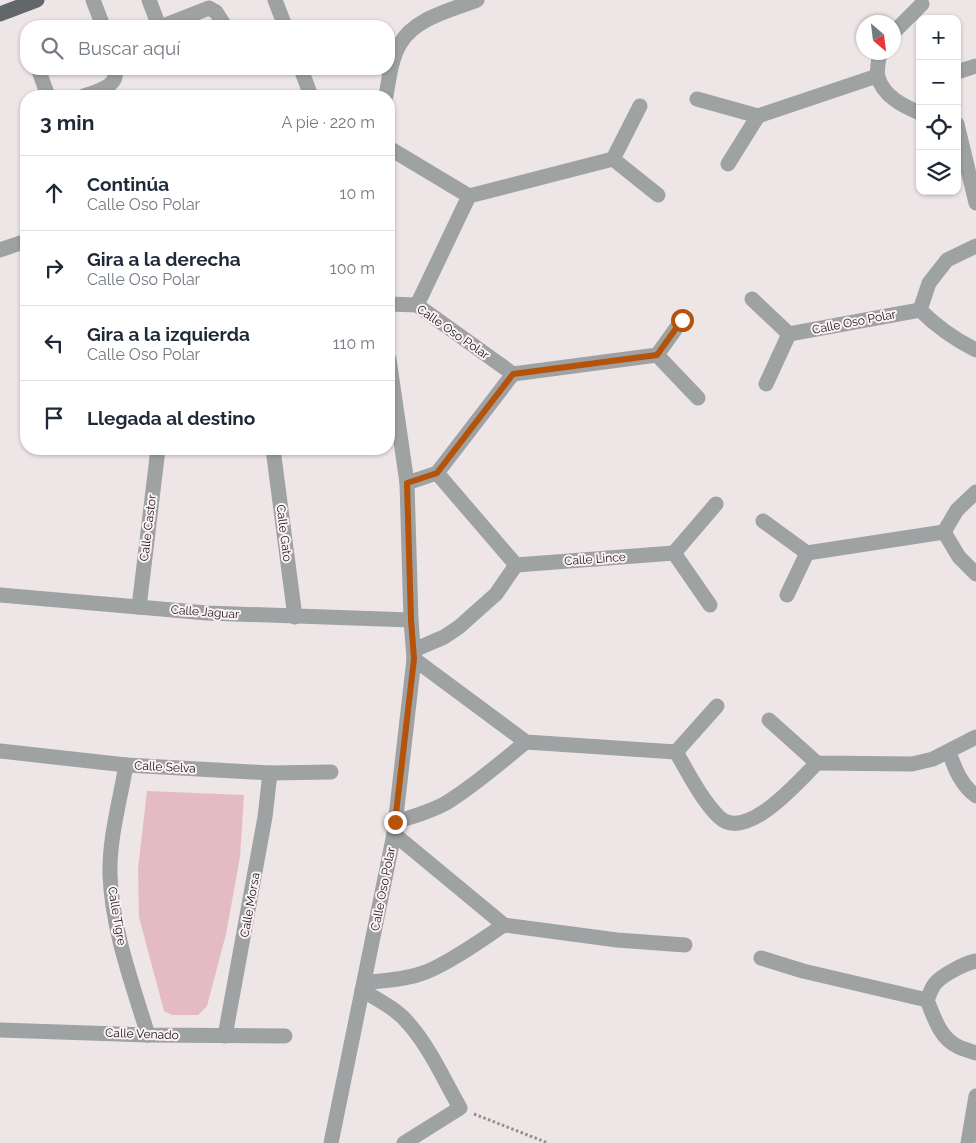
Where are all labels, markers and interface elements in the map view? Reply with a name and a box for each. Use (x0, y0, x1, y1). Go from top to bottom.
north arrow (856, 15, 901, 60)
map controls (916, 15, 961, 195)
button: + (916, 15, 961, 60)
search box (20, 20, 395, 75)
icon: search (38, 34, 66, 62)
text: Buscar aquí (78, 37, 180, 59)
button: − (916, 60, 961, 105)
button: locate (916, 105, 961, 150)
text: 3 min (40, 110, 94, 135)
text: A pie · 220 m (281, 113, 375, 132)
button: layers (916, 150, 961, 195)
text: Continúa (87, 173, 169, 195)
icon: ahead (40, 179, 68, 207)
text: 10 m (340, 184, 375, 203)
text: Calle Oso Polar (87, 195, 200, 214)
text: Gira a la derecha (87, 248, 241, 270)
icon: right (40, 254, 68, 282)
text: 100 m (330, 259, 375, 278)
text: Calle Oso Polar (87, 270, 200, 289)
street label: Calle Oso Polar (414, 302, 492, 363)
street label: Calle Oso Polar (811, 307, 898, 337)
route start (671, 309, 694, 332)
text: Gira a la izquierda (87, 323, 250, 345)
icon: left (40, 329, 68, 357)
text: 110 m (333, 334, 375, 353)
text: Calle Oso Polar (87, 345, 200, 364)
icon: arrive (40, 404, 68, 432)
text: Llegada al destino (87, 407, 255, 429)
street label: Calle Castor (137, 493, 159, 562)
street label: Calle Gato (274, 504, 294, 562)
street label: Calle Lince (564, 550, 626, 568)
street label: Calle Jaguar (170, 603, 240, 621)
street label: Calle Selva (134, 758, 196, 776)
route end (384, 811, 407, 834)
street label: Calle Oso Polar (368, 845, 398, 932)
street label: Calle Morsa (237, 872, 263, 938)
street label: Calle Tigre (105, 886, 129, 946)
street label: Calle Venado (105, 1026, 179, 1042)

